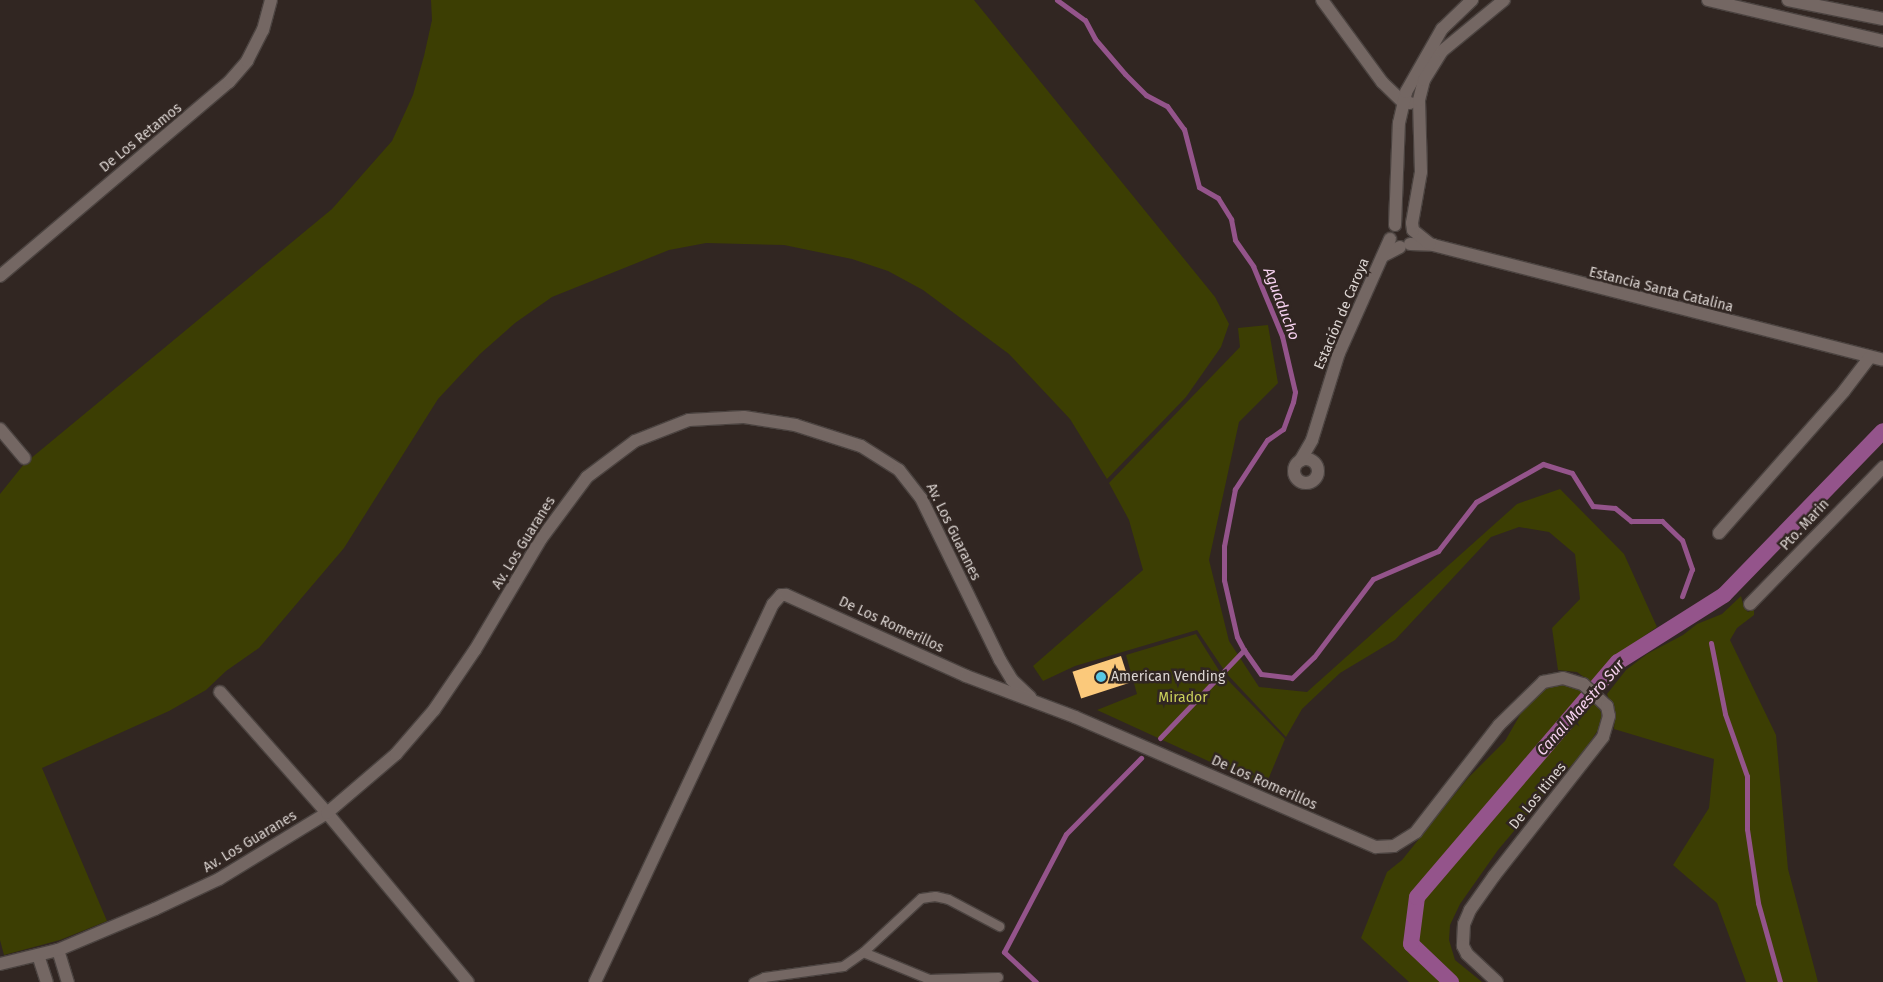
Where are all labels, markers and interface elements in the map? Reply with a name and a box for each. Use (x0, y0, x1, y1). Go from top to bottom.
street label: De Los Retamos (97, 100, 185, 176)
street label: Estación de Caroya (1311, 256, 1373, 372)
street label: Estancia Santa Catalina (1587, 264, 1735, 316)
water label: Aguaducho (1259, 265, 1303, 343)
street label: Av. Los Guaranes (922, 481, 984, 583)
street label: Av. Los Guaranes (489, 494, 559, 592)
street label: Pto. Marin (1777, 496, 1833, 554)
street label: De Los Romerillos (836, 593, 946, 657)
water label: Canal Maestro Sur (1533, 657, 1629, 759)
place label: American Vending (1111, 669, 1225, 685)
marker: American Vending (1095, 671, 1107, 683)
park label: Mirador (1158, 690, 1208, 706)
street label: De Los Romerillos (1209, 752, 1319, 814)
street label: De Los Itines (1506, 759, 1570, 833)
street label: Av. Los Guaranes (200, 808, 300, 876)

